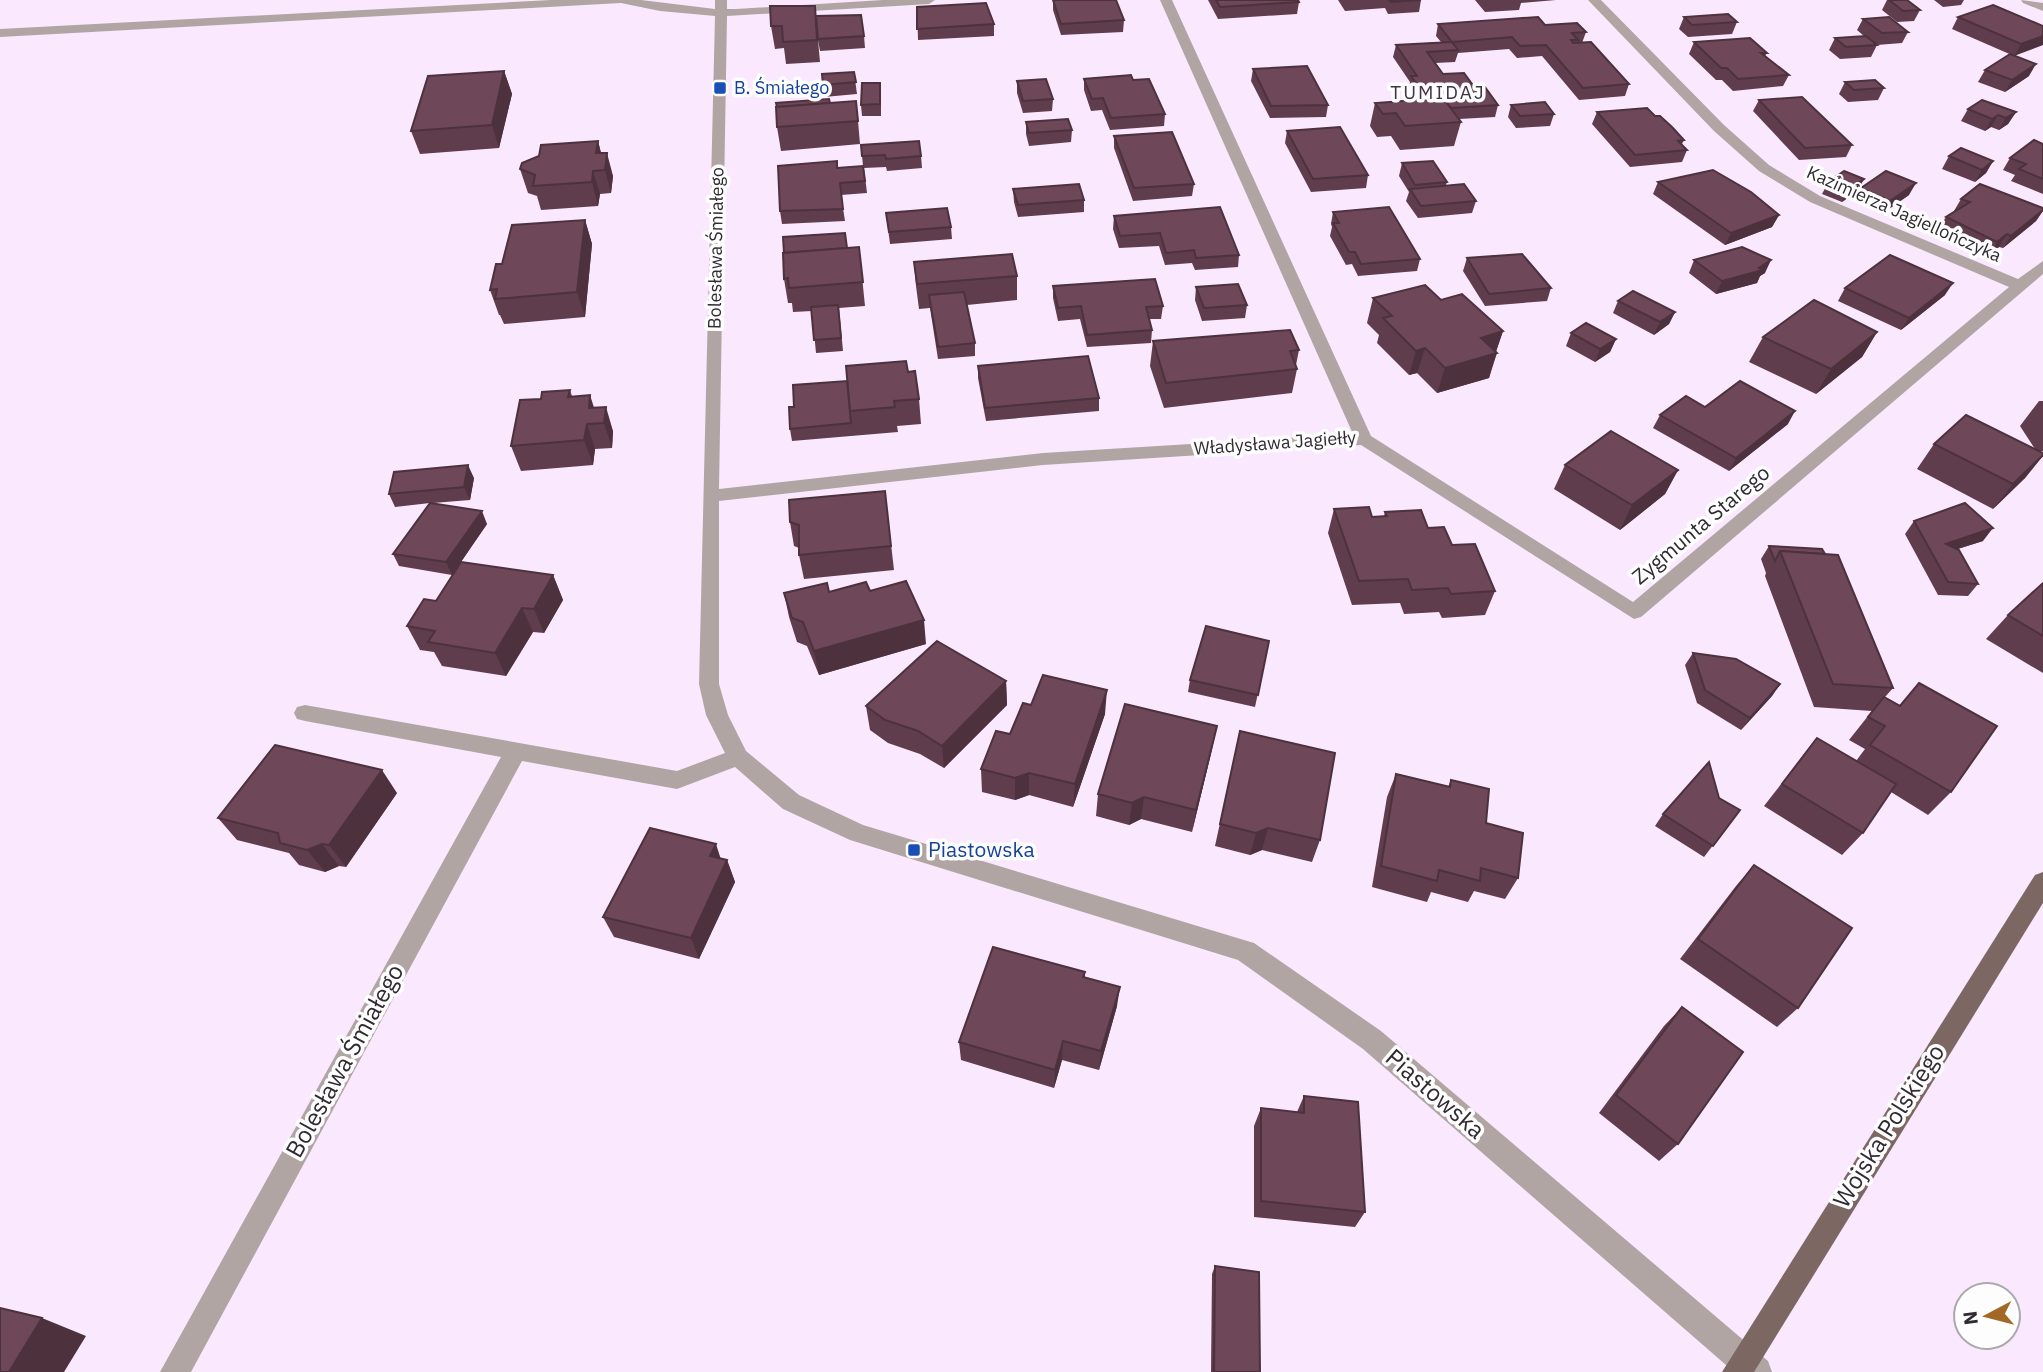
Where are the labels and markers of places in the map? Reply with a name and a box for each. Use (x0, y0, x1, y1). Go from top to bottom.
place label: B. Śmiałego (734, 76, 829, 99)
marker: B. Śmiałego (712, 80, 728, 96)
place label: Piastowska (928, 835, 1035, 863)
marker: Piastowska (906, 842, 922, 858)

